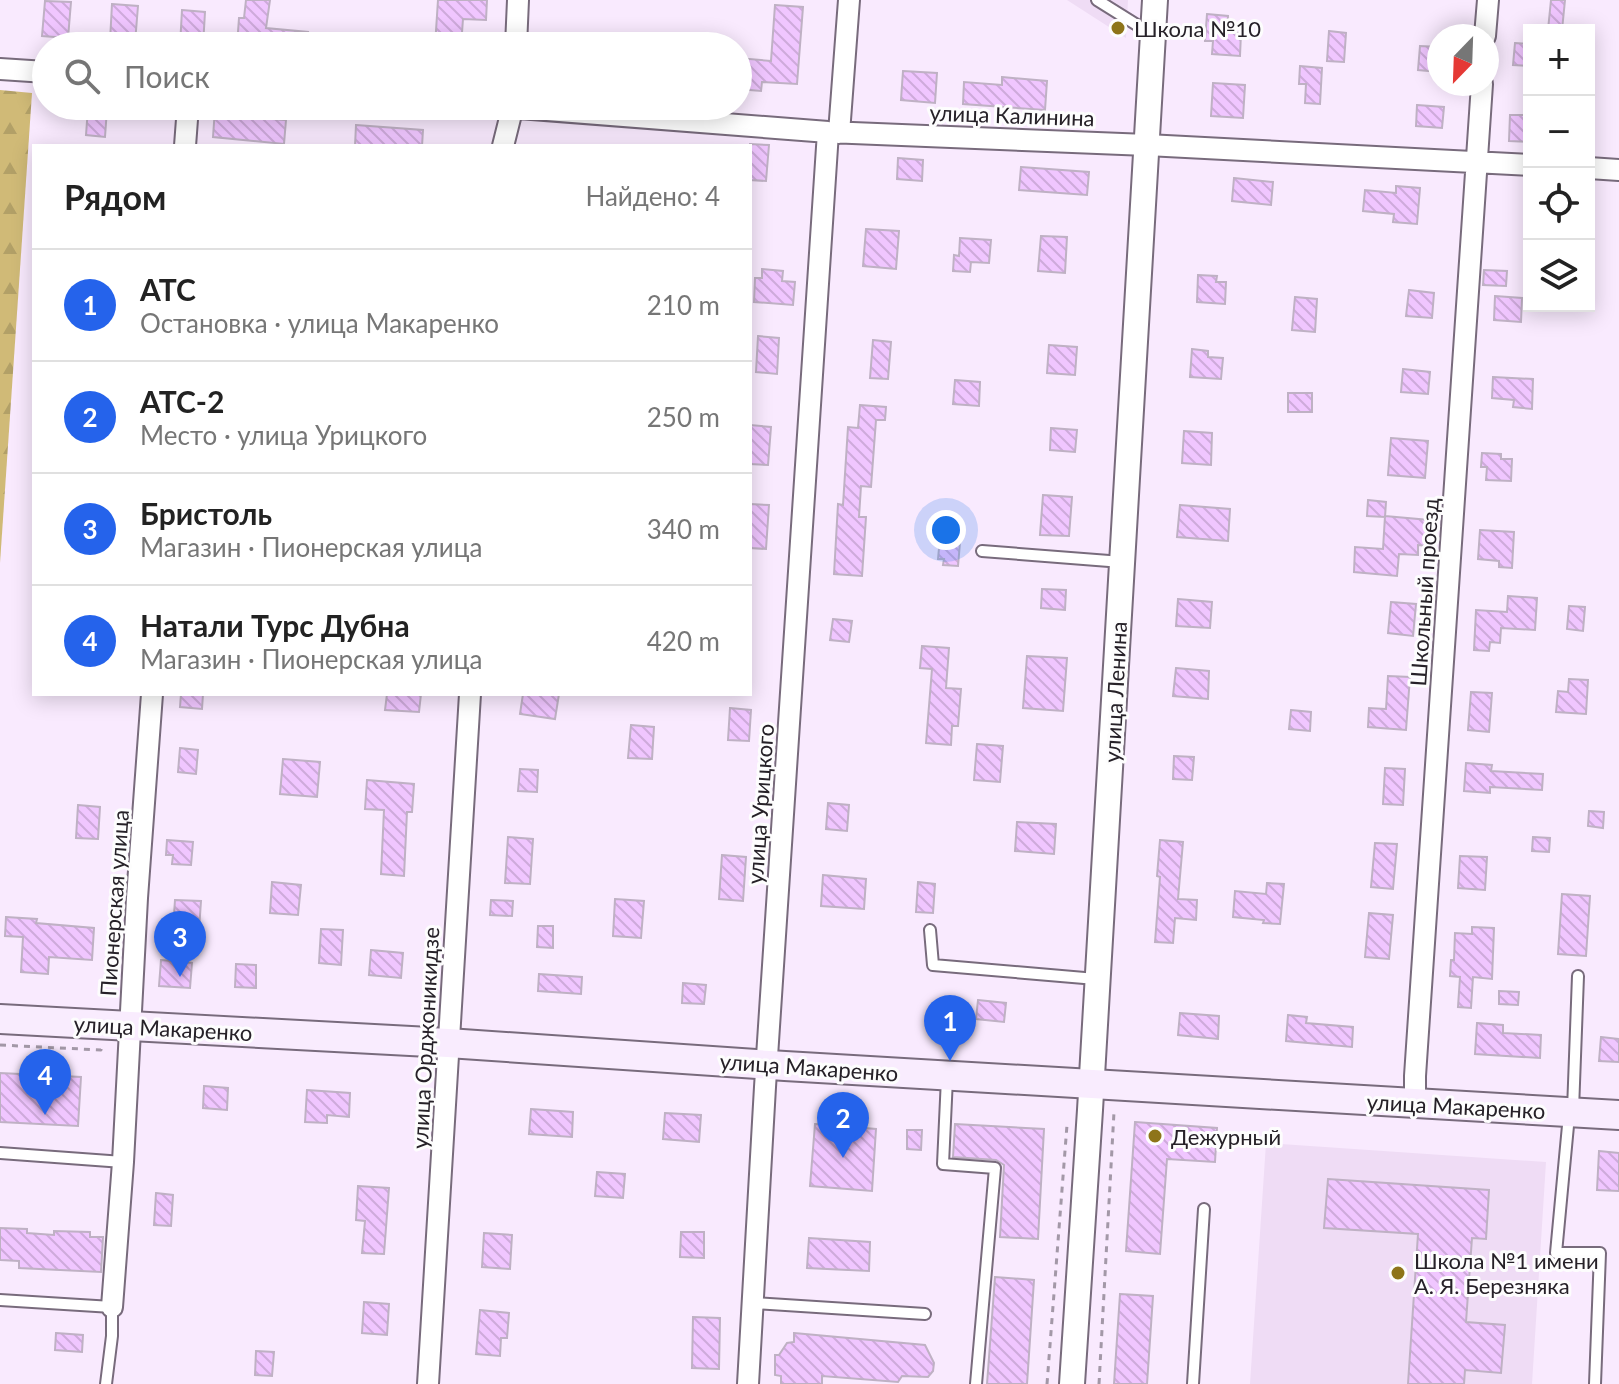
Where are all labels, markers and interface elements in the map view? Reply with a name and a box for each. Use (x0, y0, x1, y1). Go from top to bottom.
place label: Школа №10 (1134, 15, 1261, 42)
marker: Школа №10 (1109, 19, 1127, 37)
north arrow (1427, 24, 1499, 96)
map controls (1523, 24, 1595, 312)
button: + (1523, 24, 1595, 96)
search box (32, 32, 752, 120)
icon: search (60, 54, 104, 98)
text: Поиск (124, 58, 210, 94)
button: − (1523, 96, 1595, 168)
street label: улица Калинина (929, 99, 1095, 131)
button: locate (1523, 168, 1595, 240)
text: Рядом (64, 176, 166, 217)
text: Найдено: 4 (585, 180, 720, 212)
button: layers (1523, 240, 1595, 312)
text: АТС (140, 271, 196, 307)
text: 1 (82, 289, 98, 321)
text: 210 m (647, 289, 720, 321)
text: Остановка · улица Макаренко (140, 307, 499, 339)
text: АТС-2 (140, 383, 224, 419)
text: 2 (82, 401, 98, 433)
text: 250 m (647, 401, 720, 433)
text: Место · улица Урицкого (140, 419, 427, 451)
text: Бристоль (140, 495, 272, 531)
street label: Школьный проезд (1404, 497, 1444, 687)
your location (926, 510, 966, 550)
text: 3 (82, 513, 98, 545)
text: 340 m (647, 513, 720, 545)
text: Магазин · Пионерская улица (140, 531, 482, 563)
text: Натали Турс Дубна (140, 607, 410, 643)
street label: улица Ленина (1098, 621, 1132, 763)
text: 4 (82, 625, 98, 657)
text: 420 m (647, 625, 720, 657)
text: Магазин · Пионерская улица (140, 643, 482, 675)
street label: улица Урицкого (741, 723, 779, 885)
street label: Пионерская улица (94, 809, 134, 997)
pin: 3 (154, 911, 206, 977)
street label: улица Орджоникидзе (406, 926, 444, 1150)
pin: 1 (924, 995, 976, 1061)
street label: улица Макаренко (73, 1010, 253, 1046)
street label: улица Макаренко (719, 1047, 899, 1087)
pin: 4 (19, 1049, 71, 1115)
street label: улица Макаренко (1366, 1088, 1546, 1124)
pin: 2 (817, 1092, 869, 1158)
place label: Дежурный (1171, 1123, 1281, 1150)
marker: Дежурный (1146, 1127, 1164, 1145)
place label: Школа №1 имени А. Я. Березняка (1414, 1247, 1599, 1299)
marker: Школа №1 имени А. Я. Березняка (1389, 1264, 1407, 1282)

